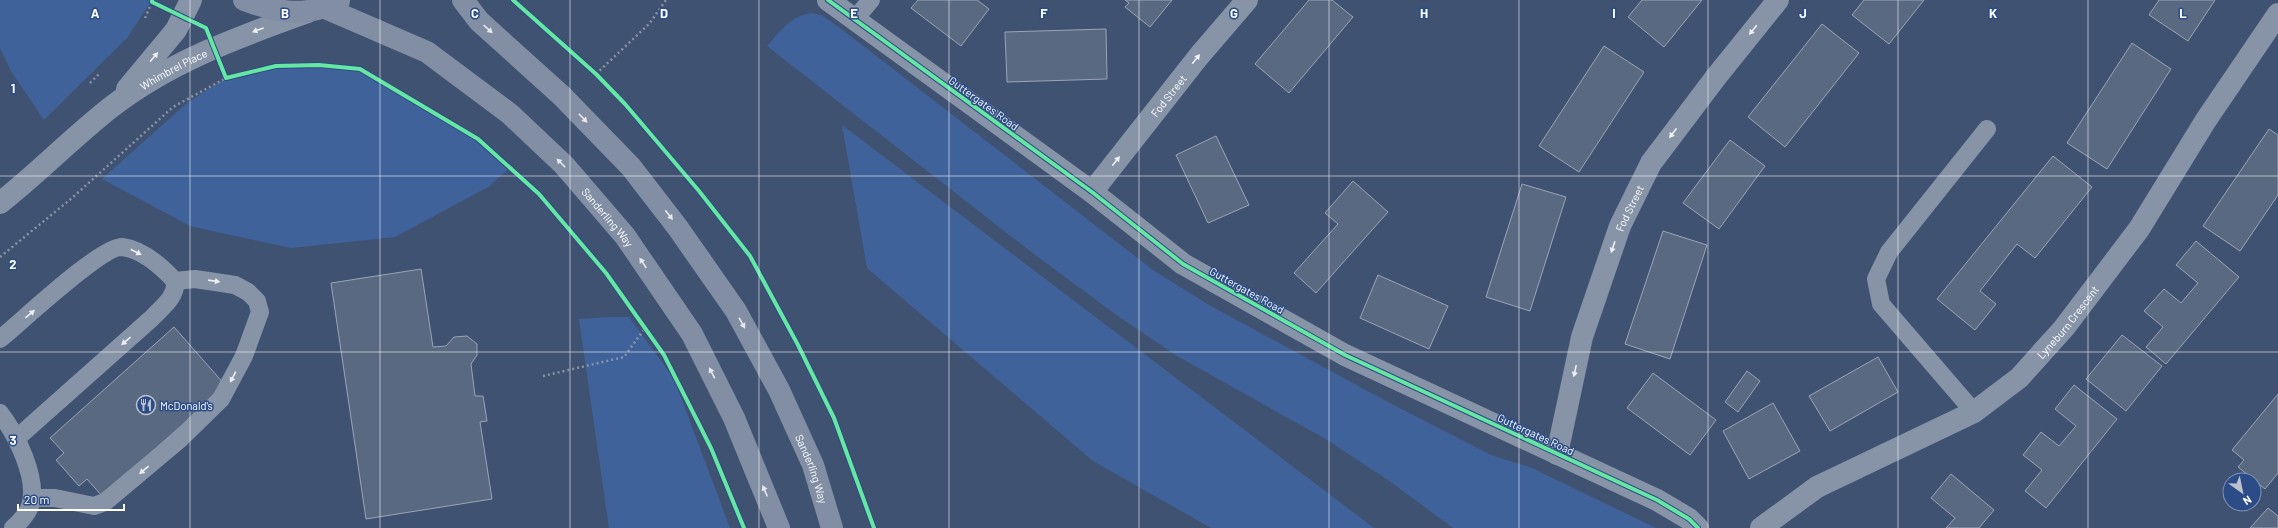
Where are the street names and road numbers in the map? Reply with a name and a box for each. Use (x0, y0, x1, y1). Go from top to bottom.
street label: Whimbrel Place (137, 46, 209, 92)
street label: Fod Street (1147, 72, 1189, 119)
street label: Guttergates Road (947, 73, 1021, 133)
street label: Fod Street (1612, 183, 1646, 233)
street label: Sanderling Way (580, 185, 637, 249)
street label: Guttergates Road (1208, 264, 1286, 316)
street label: Lyneburn Crescent (2034, 283, 2101, 361)
street label: Guttergates Road (1496, 411, 1576, 457)
street label: Sanderling Way (793, 432, 831, 505)

